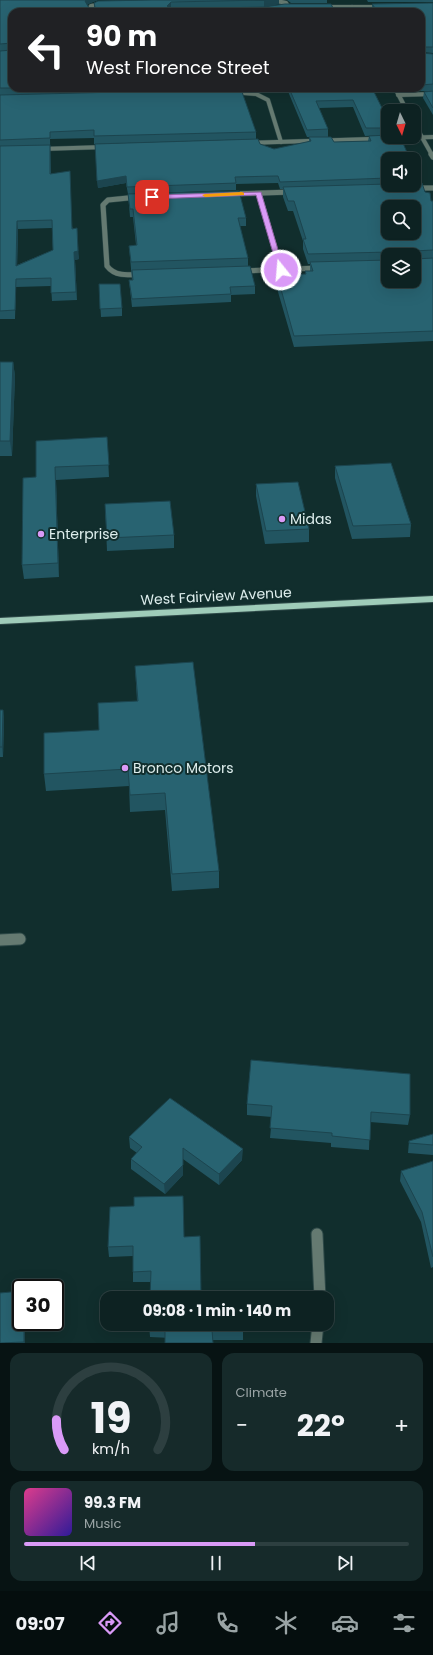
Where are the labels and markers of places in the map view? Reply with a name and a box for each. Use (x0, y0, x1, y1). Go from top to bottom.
pin (135, 180, 169, 214)
place label: Midas (290, 509, 332, 529)
marker: Midas (277, 514, 287, 524)
place label: Enterprise (49, 524, 119, 544)
marker: Enterprise (36, 529, 46, 539)
place label: Bronco Motors (133, 758, 234, 778)
marker: Bronco Motors (120, 763, 130, 773)

